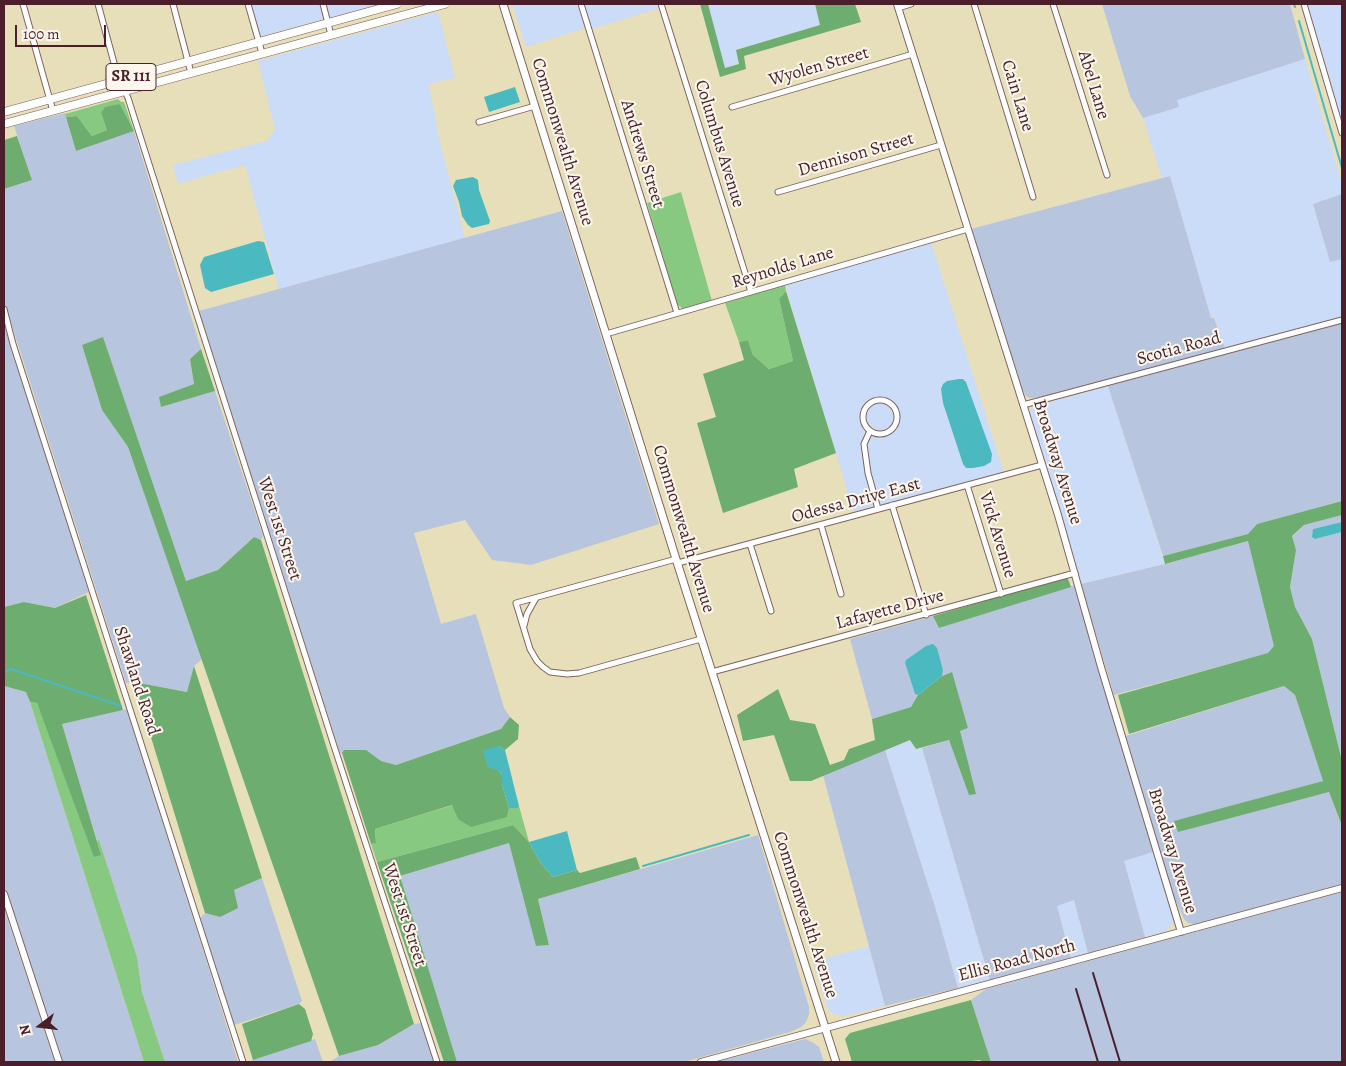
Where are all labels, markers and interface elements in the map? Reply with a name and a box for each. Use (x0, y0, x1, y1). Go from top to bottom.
scale bar (18, 15, 109, 47)
text: 100 m (23, 24, 60, 44)
street label: Wyolen Street (766, 42, 872, 92)
street label: Abel Lane (1072, 48, 1114, 122)
street label: Commonwealth Avenue (526, 56, 598, 228)
street label: Cain Lane (996, 58, 1038, 134)
road number: SR 111 (106, 64, 156, 90)
street label: Columbus Avenue (689, 78, 749, 210)
street label: Andrews Street (615, 97, 669, 211)
street label: Dennison Street (796, 128, 916, 182)
street label: Reynolds Lane (729, 242, 837, 294)
street label: Scotia Road (1135, 327, 1223, 371)
street label: Broadway Avenue (1028, 397, 1086, 527)
street label: Commonwealth Avenue (647, 443, 719, 615)
street label: Odessa Drive East (789, 473, 923, 529)
street label: West 1st Street (252, 475, 306, 583)
street label: Vick Avenue (974, 489, 1020, 581)
street label: Lafayette Drive (834, 585, 946, 635)
street label: Shawland Road (108, 624, 164, 738)
street label: Broadway Avenue (1143, 786, 1201, 916)
street label: Commonwealth Avenue (768, 829, 842, 1001)
street label: West 1st Street (377, 861, 431, 969)
street label: Ellis Road North (956, 935, 1078, 987)
north arrow (15, 1001, 65, 1051)
text: N (15, 1023, 36, 1037)

